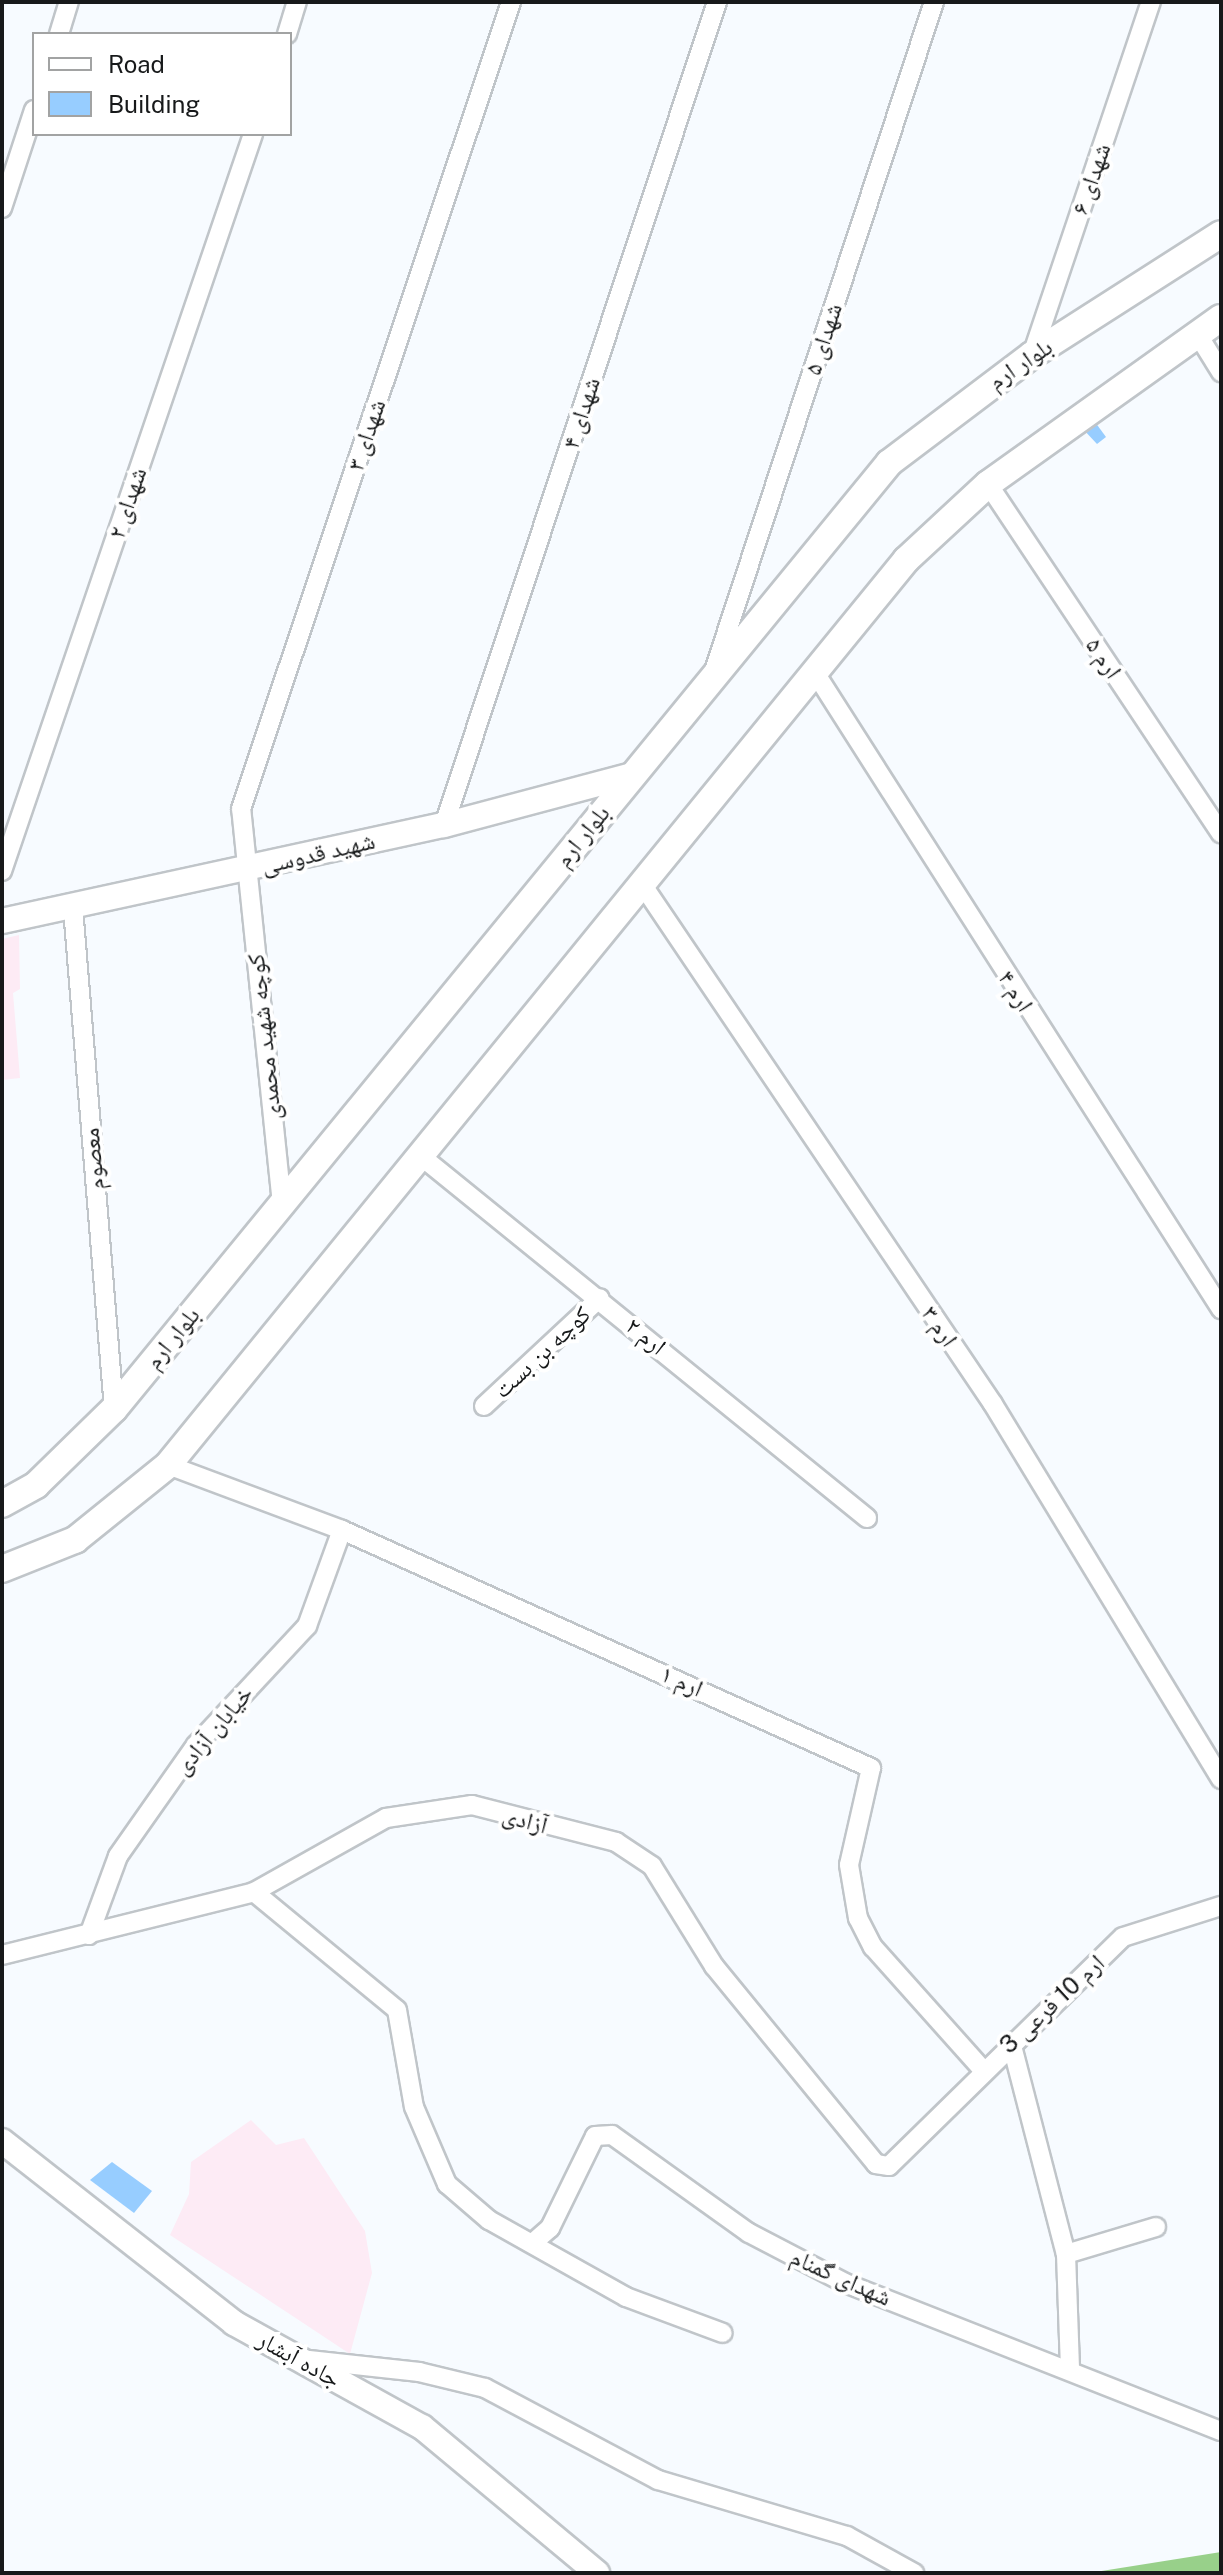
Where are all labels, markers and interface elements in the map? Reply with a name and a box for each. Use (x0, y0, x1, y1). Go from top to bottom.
legend (32, 32, 292, 136)
text: Road (108, 50, 165, 78)
text: Building (108, 90, 200, 118)
street label: شهدای ۶ (1065, 140, 1117, 218)
street label: شهدای ۵ (798, 300, 848, 378)
street label: بلوار ارم (982, 332, 1058, 396)
street label: شهدای ۴ (556, 374, 606, 452)
street label: شهدای ۳ (340, 396, 392, 474)
street label: شهدای ۲ (101, 464, 153, 542)
street label: ارم ۵ (1080, 632, 1128, 684)
street label: بلوار ارم (548, 799, 616, 873)
street label: شهید قدوسی (258, 826, 378, 880)
street label: کوچه شهید محمدی (241, 952, 287, 1122)
street label: ارم ۴ (992, 965, 1040, 1017)
street label: معصوم (76, 1127, 110, 1191)
street label: کوچه بن بست (488, 1300, 596, 1404)
street label: ارم ۳ (916, 1300, 964, 1352)
street label: بلوار ارم (138, 1301, 206, 1375)
street label: ارم ۲ (620, 1311, 672, 1361)
street label: ارم ۱ (656, 1659, 708, 1703)
street label: خیابان آزادی (167, 1679, 259, 1781)
street label: آزادی (499, 1800, 551, 1840)
street label: ارم 10 فرعی 3 (994, 1948, 1110, 2060)
street label: شهدای گمنام (786, 2242, 896, 2312)
street label: جاده آبشار (252, 2324, 346, 2394)

